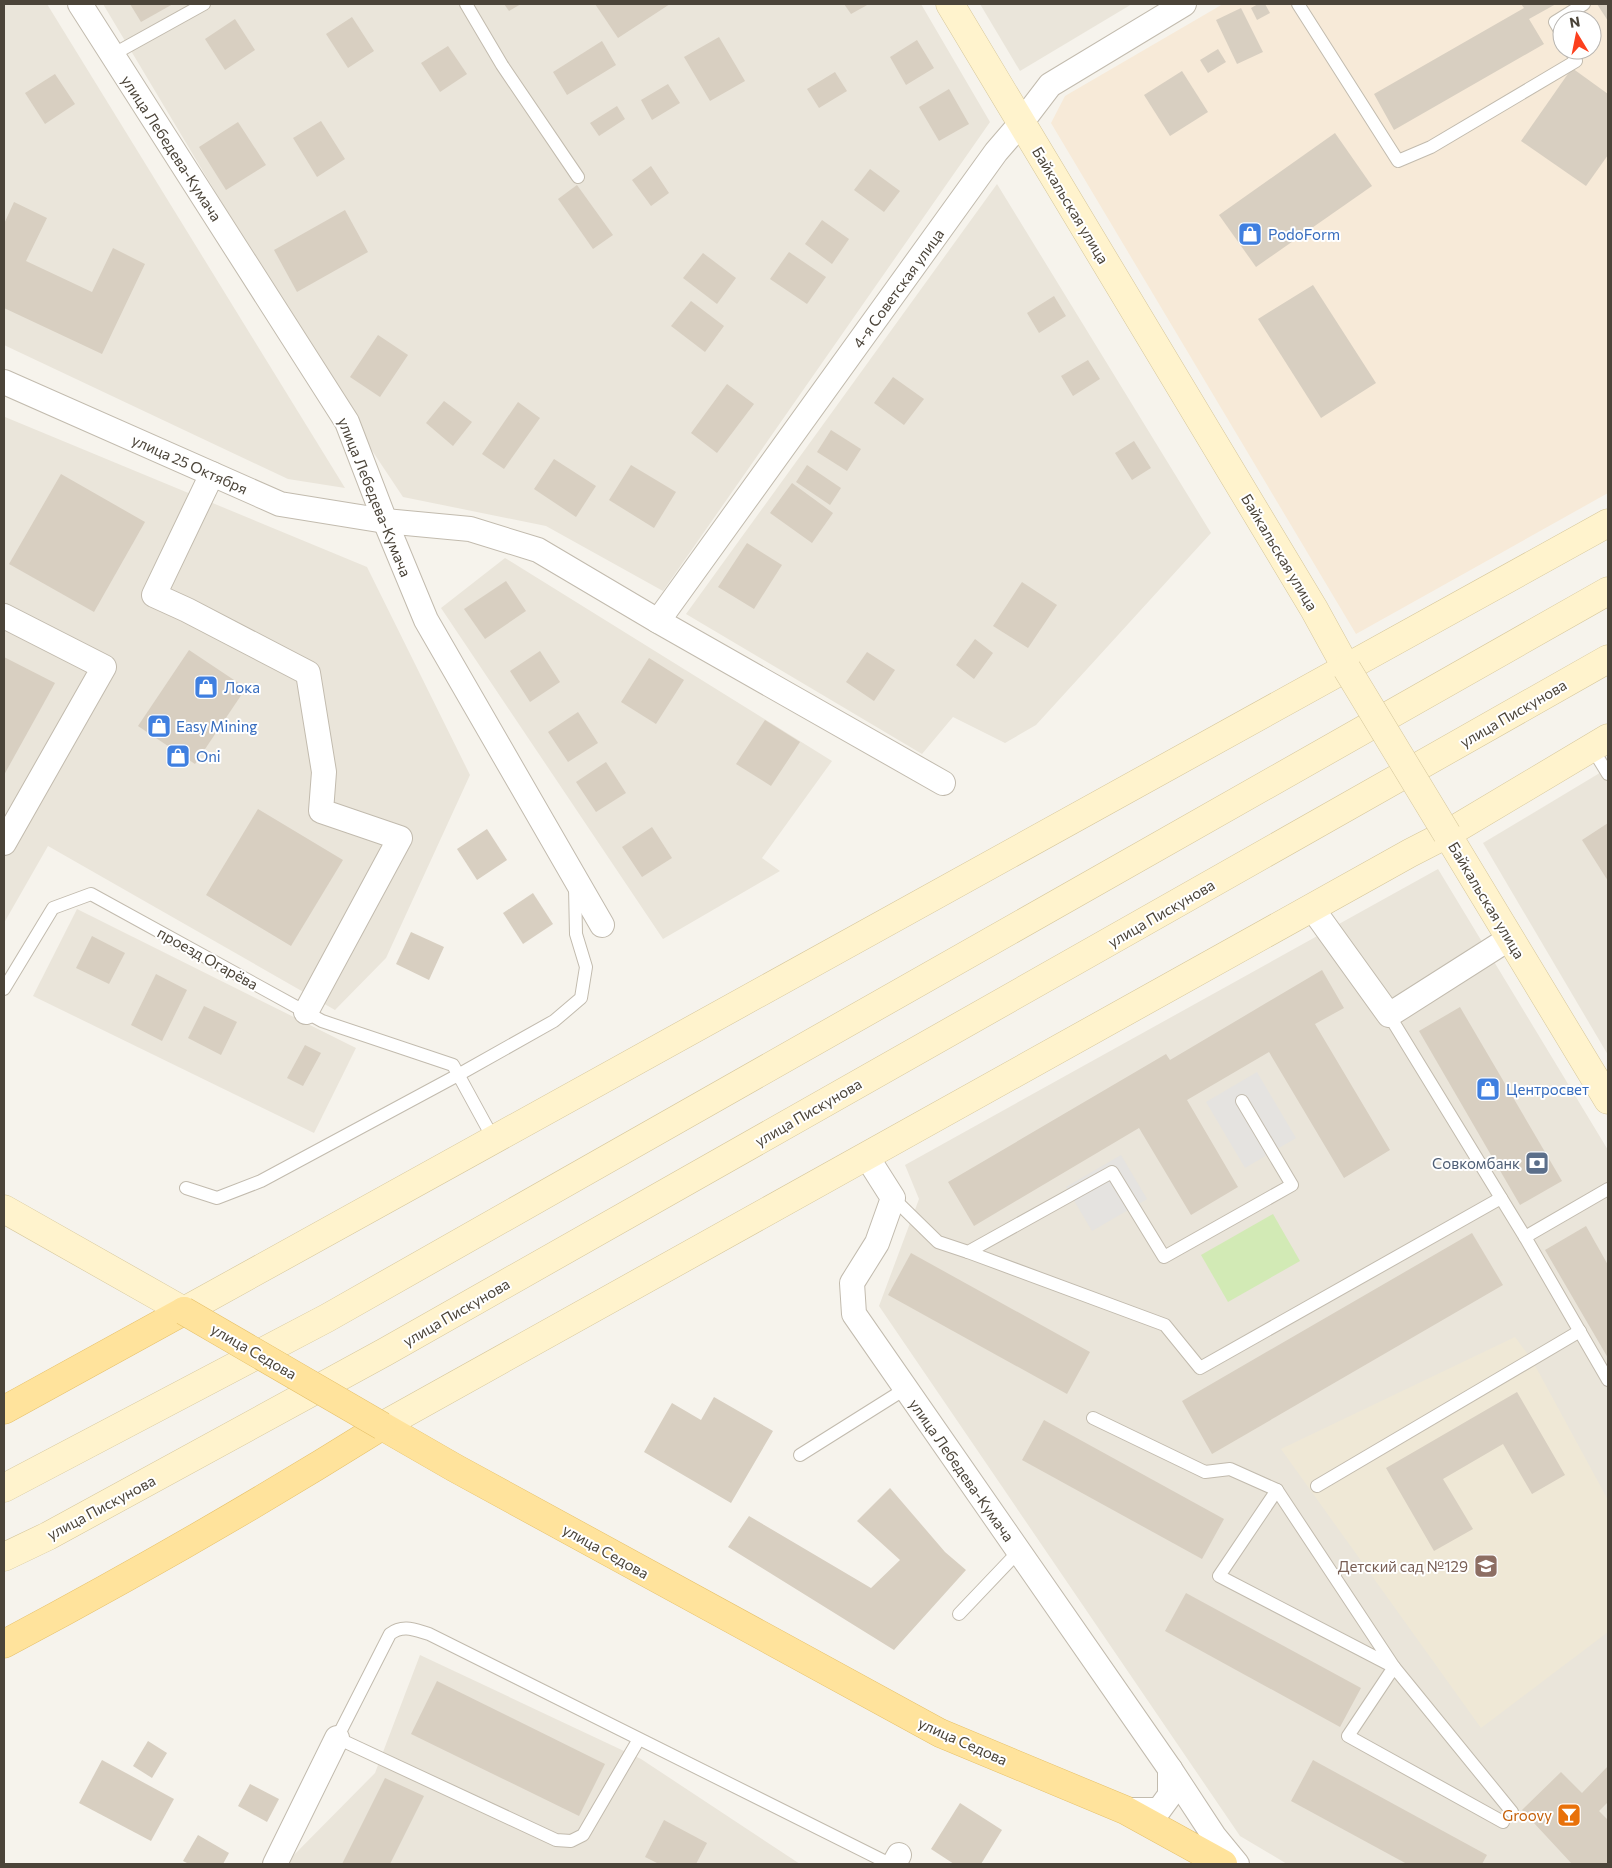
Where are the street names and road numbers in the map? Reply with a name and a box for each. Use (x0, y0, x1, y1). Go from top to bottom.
street label: улица Лебедева-Кумача (118, 72, 226, 224)
street label: Байкальская улица (1029, 143, 1113, 267)
street label: 4-я Советская улица (849, 225, 947, 351)
street label: улица Лебедева-Кумача (335, 415, 415, 579)
street label: улица 25 Октября (129, 430, 251, 498)
street label: Байкальская улица (1238, 490, 1322, 614)
street label: улица Пискунова (1456, 675, 1570, 751)
street label: Байкальская улица (1445, 838, 1529, 962)
street label: улица Пискунова (1104, 875, 1218, 951)
street label: проезд Огарёва (155, 923, 261, 993)
street label: улица Пискунова (751, 1074, 865, 1150)
street label: улица Пискунова (399, 1274, 513, 1350)
street label: улица Седова (208, 1319, 300, 1383)
street label: улица Лебедева-Кумача (906, 1395, 1018, 1545)
street label: улица Пискунова (44, 1471, 158, 1543)
street label: улица Седова (560, 1520, 652, 1582)
street label: улица Седова (916, 1713, 1010, 1769)

